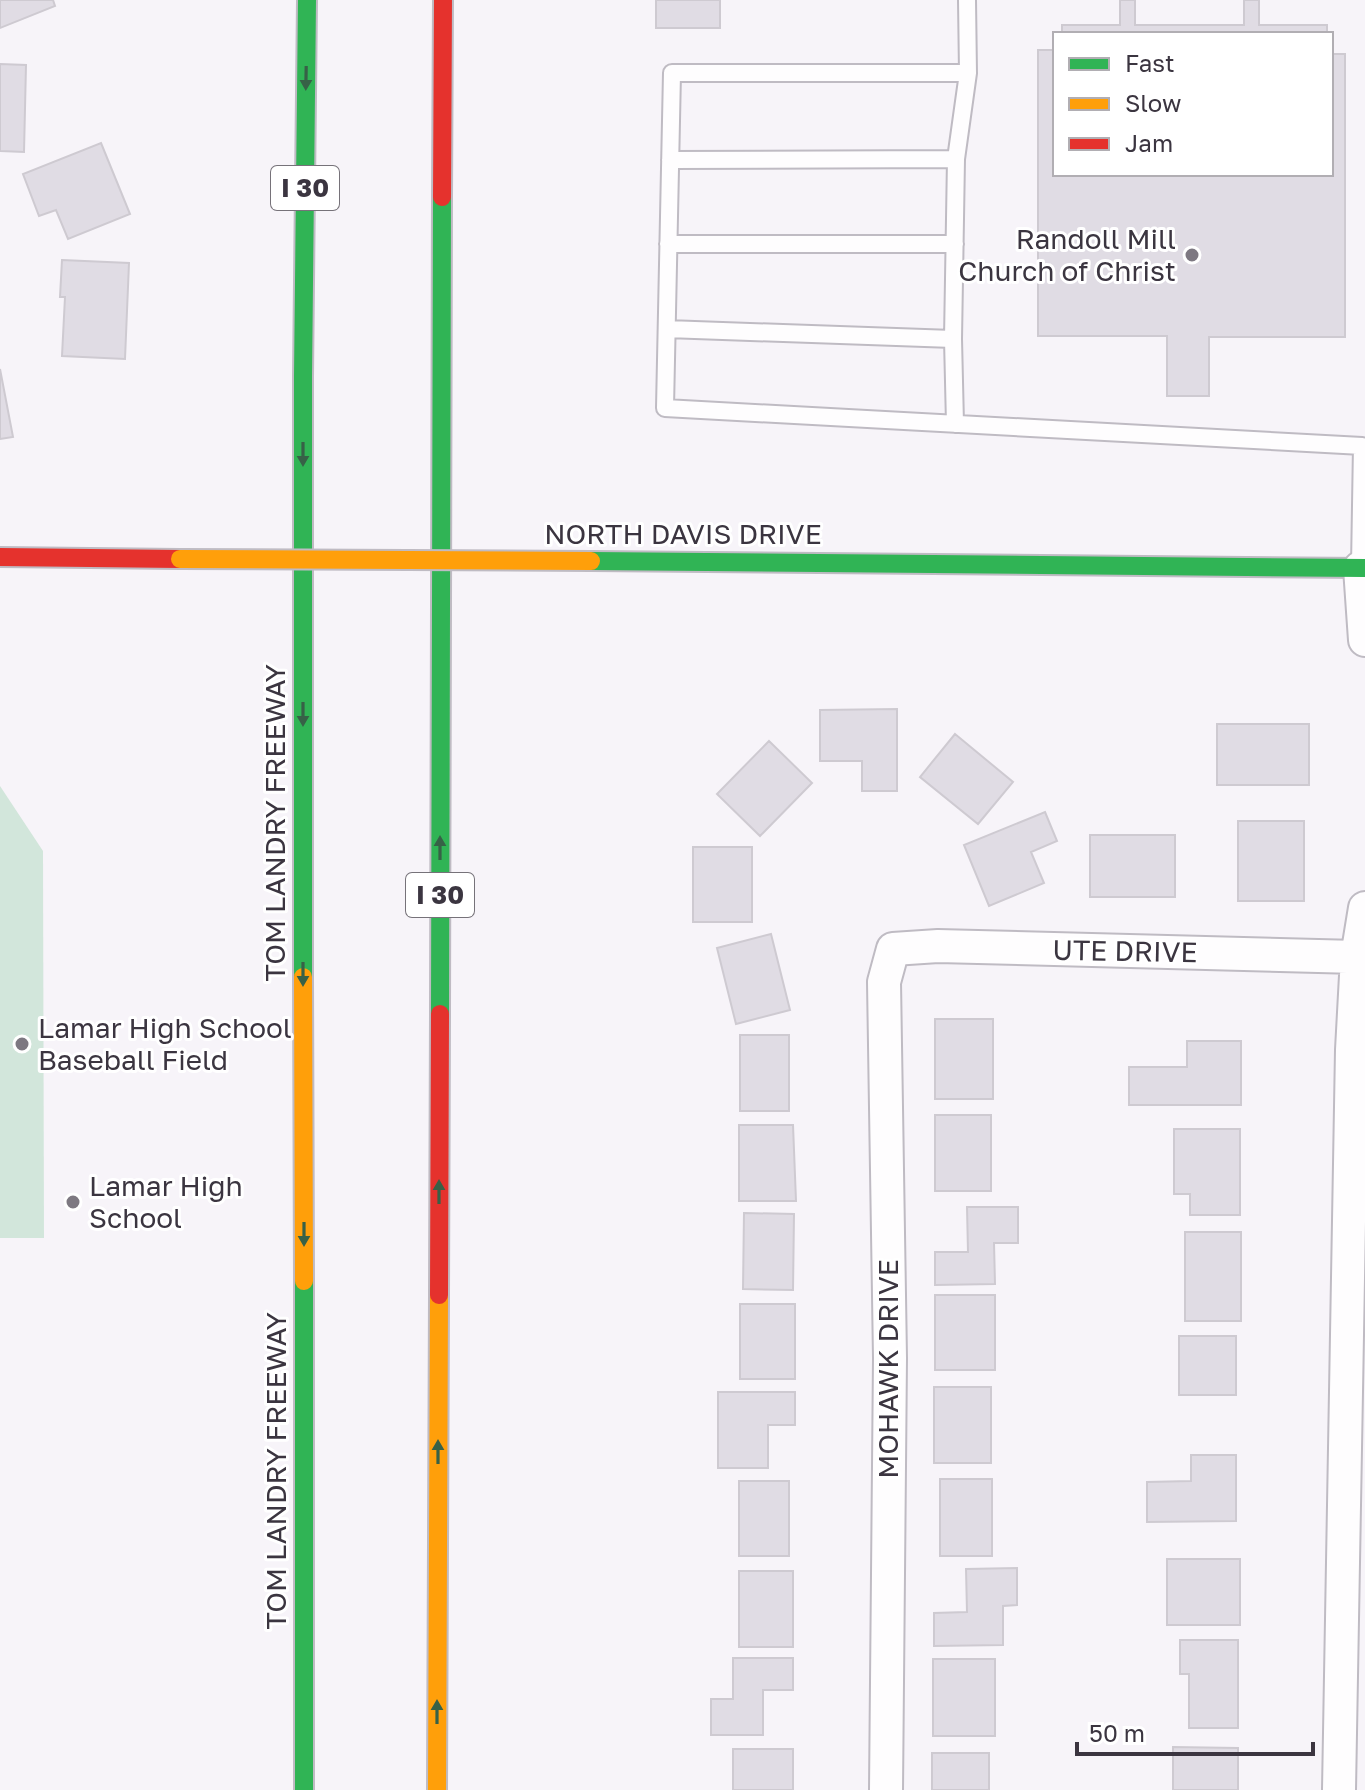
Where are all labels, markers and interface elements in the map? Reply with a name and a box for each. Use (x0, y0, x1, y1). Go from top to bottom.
legend (1053, 32, 1333, 176)
text: Fast (1125, 48, 1175, 77)
one-way arrow (300, 66, 313, 91)
text: Slow (1125, 88, 1181, 117)
text: Jam (1125, 128, 1173, 157)
road number: I 30 (271, 166, 339, 210)
place label: Randoll Mill Church of Christ (958, 222, 1176, 287)
marker: Randoll Mill Church of Christ (1183, 246, 1201, 264)
one-way arrow (297, 442, 309, 467)
street label: NORTH DAVIS DRIVE (544, 517, 822, 550)
street label: TOM LANDRY FREEWAY (258, 664, 291, 982)
one-way arrow (297, 702, 309, 727)
one-way arrow (434, 835, 446, 860)
road number: I 30 (406, 873, 474, 917)
street label: UTE DRIVE (1052, 933, 1198, 968)
one-way arrow (297, 962, 309, 987)
place label: Lamar High School Baseball Field (38, 1011, 292, 1076)
marker: Lamar High School Baseball Field (13, 1035, 31, 1053)
place label: Lamar High School (89, 1169, 243, 1234)
one-way arrow (433, 1179, 445, 1204)
marker: Lamar High School (64, 1193, 82, 1211)
one-way arrow (298, 1222, 310, 1247)
street label: MOHAWK DRIVE (871, 1259, 904, 1479)
street label: TOM LANDRY FREEWAY (259, 1312, 292, 1630)
one-way arrow (432, 1439, 444, 1464)
one-way arrow (431, 1699, 443, 1724)
scale bar (1077, 1706, 1313, 1756)
text: 50 m (1089, 1718, 1145, 1747)

